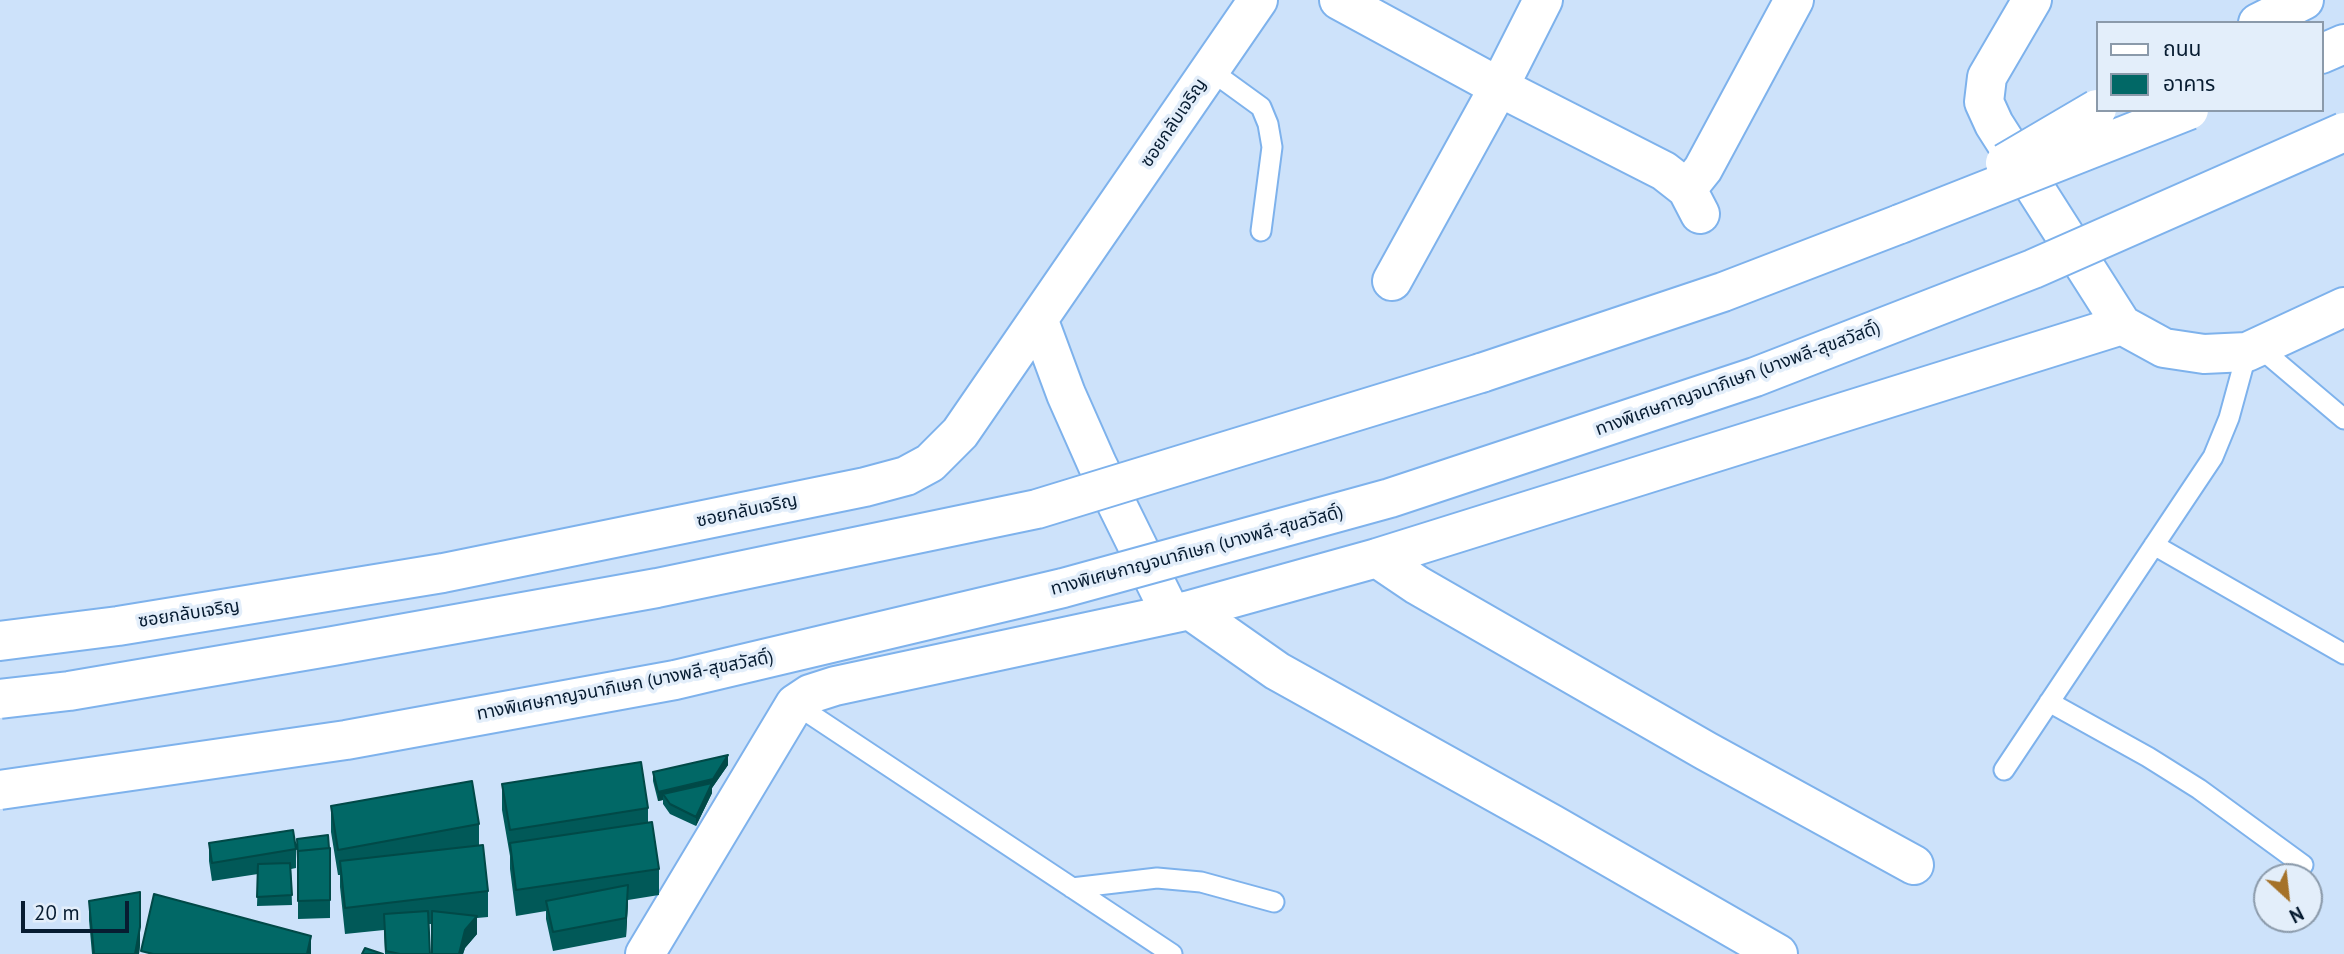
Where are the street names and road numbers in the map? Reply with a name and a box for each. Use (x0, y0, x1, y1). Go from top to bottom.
street label: ซอยกลับเจริญ (1136, 74, 1212, 172)
street label: ทางพิเศษกาญจนาภิเษก (บางพลี-สุขสวัสดิ์) (1593, 317, 1883, 441)
street label: ซอยกลับเจริญ (695, 490, 799, 532)
street label: ทางพิเศษกาญจนาภิเษก (บางพลี-สุขสวัสดิ์) (1048, 502, 1346, 600)
street label: ซอยกลับเจริญ (137, 595, 241, 633)
street label: ทางพิเศษกาญจนาภิเษก (บางพลี-สุขสวัสดิ์) (475, 647, 775, 725)

